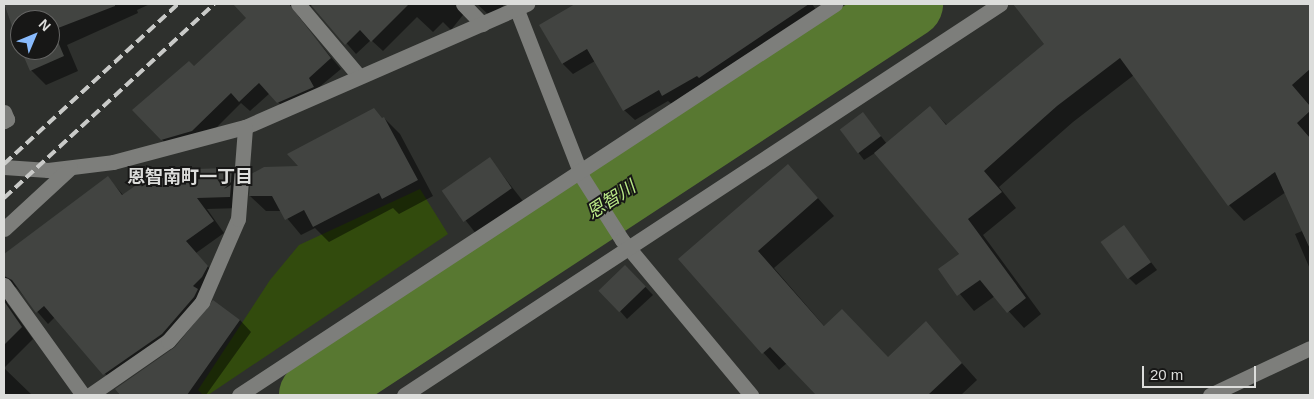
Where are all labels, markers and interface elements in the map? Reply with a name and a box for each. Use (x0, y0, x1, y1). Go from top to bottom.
north arrow (10, 10, 60, 60)
text: N (36, 16, 54, 34)
district label: 恩智南町一丁目 (127, 166, 253, 188)
water label: 恩智川 (582, 176, 640, 224)
scale bar (1144, 356, 1258, 388)
text: 20 m (1150, 366, 1183, 383)

